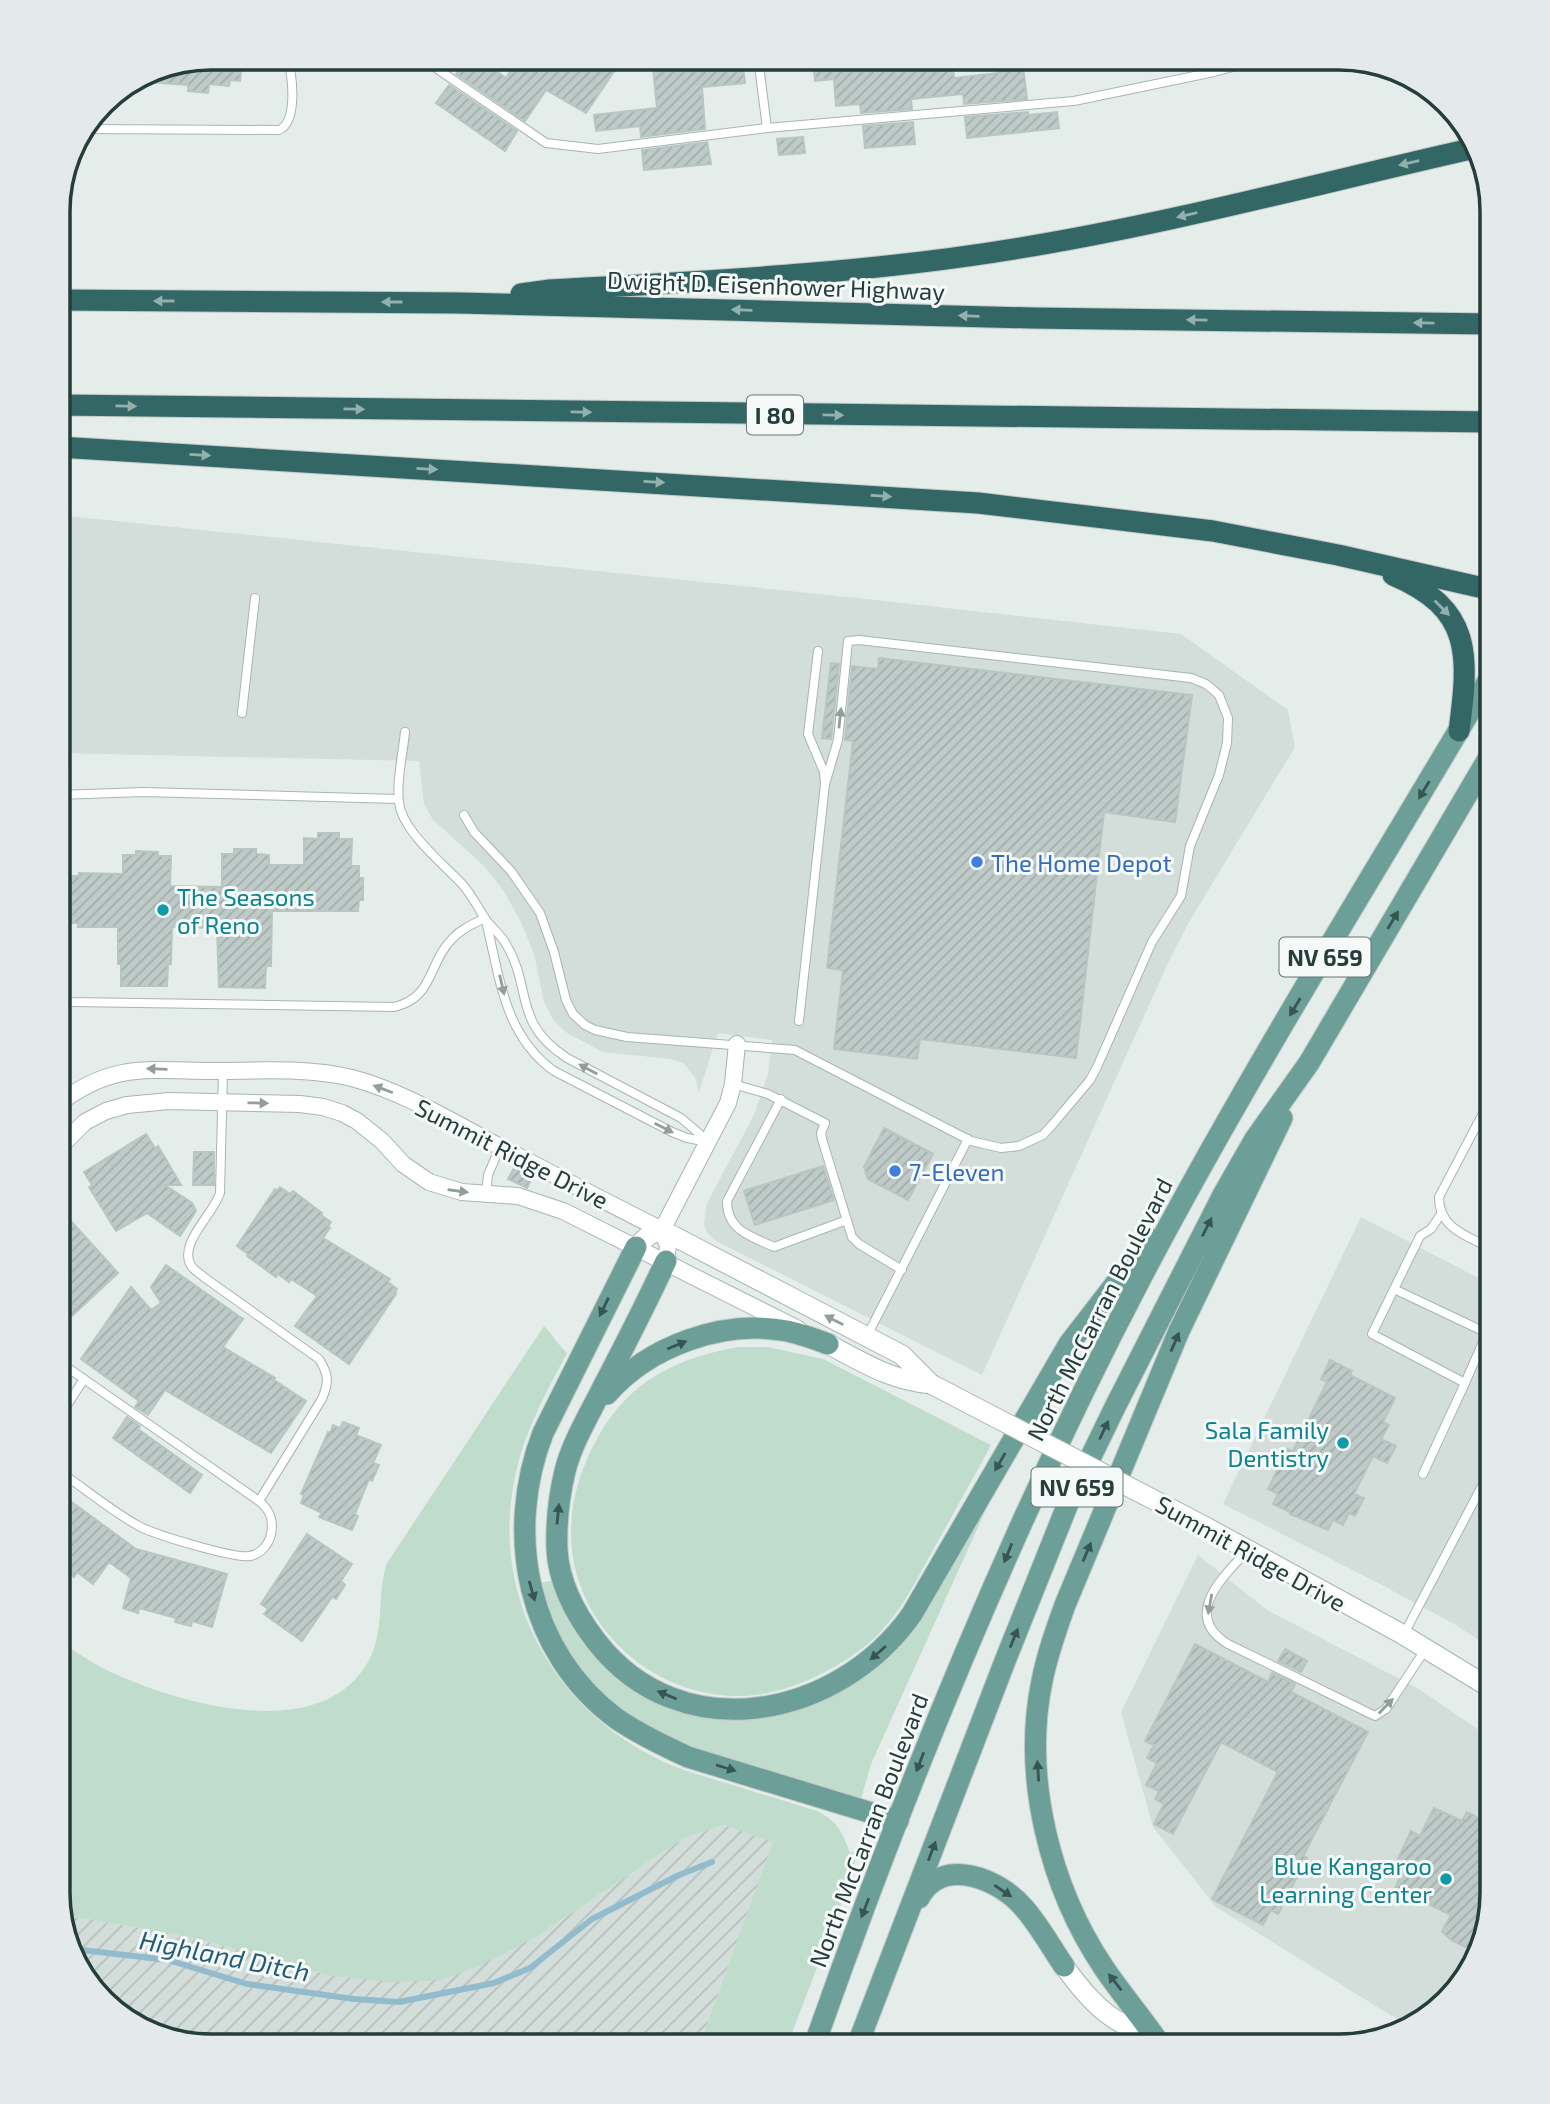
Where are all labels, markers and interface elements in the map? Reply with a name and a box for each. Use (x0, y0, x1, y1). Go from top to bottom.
one-way arrow (1398, 158, 1420, 169)
one-way arrow (1176, 210, 1198, 221)
street label: Dwight D. Eisenhower Highway (607, 265, 946, 305)
one-way arrow (153, 295, 175, 307)
one-way arrow (381, 296, 403, 308)
one-way arrow (730, 304, 752, 316)
one-way arrow (958, 310, 980, 322)
one-way arrow (1185, 314, 1207, 326)
one-way arrow (1413, 317, 1435, 329)
road number: I 80 (747, 396, 803, 434)
one-way arrow (116, 400, 138, 412)
one-way arrow (343, 403, 365, 415)
one-way arrow (571, 406, 593, 418)
one-way arrow (822, 410, 844, 421)
one-way arrow (189, 450, 211, 461)
one-way arrow (416, 464, 438, 475)
one-way arrow (643, 477, 665, 488)
one-way arrow (870, 491, 892, 502)
one-way arrow (1433, 599, 1450, 616)
one-way arrow (835, 707, 846, 729)
one-way arrow (1418, 780, 1430, 799)
place label: The Home Depot (991, 848, 1172, 877)
marker: The Home Depot (969, 854, 985, 870)
place label: The Seasons of Reno (177, 882, 315, 939)
marker: The Seasons of Reno (155, 902, 171, 918)
one-way arrow (1387, 910, 1399, 929)
road number: NV 659 (1280, 938, 1370, 976)
one-way arrow (497, 974, 508, 996)
one-way arrow (1289, 997, 1302, 1016)
one-way arrow (578, 1063, 598, 1074)
one-way arrow (146, 1064, 168, 1075)
one-way arrow (372, 1083, 393, 1094)
street label: Summit Ridge Drive (411, 1092, 613, 1214)
one-way arrow (248, 1097, 270, 1109)
one-way arrow (654, 1122, 674, 1133)
place label: 7-Eleven (909, 1157, 1004, 1186)
marker: 7-Eleven (887, 1163, 903, 1179)
street label: North McCarran Boulevard (1020, 1173, 1178, 1445)
one-way arrow (447, 1185, 469, 1196)
one-way arrow (1202, 1217, 1213, 1237)
one-way arrow (599, 1297, 610, 1318)
one-way arrow (824, 1314, 844, 1326)
one-way arrow (1169, 1331, 1180, 1352)
one-way arrow (667, 1339, 688, 1350)
place label: Sala Family Dentistry (1205, 1415, 1329, 1472)
one-way arrow (1099, 1419, 1110, 1440)
marker: Sala Family Dentistry (1335, 1435, 1351, 1451)
one-way arrow (994, 1452, 1006, 1471)
road number: NV 659 (1032, 1468, 1122, 1506)
street label: Summit Ridge Drive (1151, 1489, 1351, 1617)
one-way arrow (553, 1503, 564, 1525)
one-way arrow (1082, 1541, 1093, 1562)
one-way arrow (1002, 1542, 1013, 1563)
one-way arrow (527, 1580, 538, 1602)
one-way arrow (1204, 1593, 1215, 1615)
one-way arrow (1009, 1628, 1020, 1649)
one-way arrow (870, 1645, 887, 1660)
street label: North McCarran Boulevard (802, 1689, 934, 1971)
one-way arrow (657, 1690, 678, 1701)
one-way arrow (1378, 1698, 1394, 1715)
one-way arrow (915, 1752, 926, 1773)
one-way arrow (1032, 1760, 1043, 1782)
one-way arrow (716, 1763, 737, 1774)
one-way arrow (927, 1840, 938, 1861)
place label: Blue Kangaroo Learning Center (1259, 1851, 1432, 1908)
marker: Blue Kangaroo Learning Center (1438, 1871, 1454, 1887)
one-way arrow (994, 1884, 1012, 1898)
one-way arrow (859, 1897, 870, 1918)
water label: Highland Ditch (137, 1923, 313, 1987)
one-way arrow (1108, 1973, 1122, 1991)

